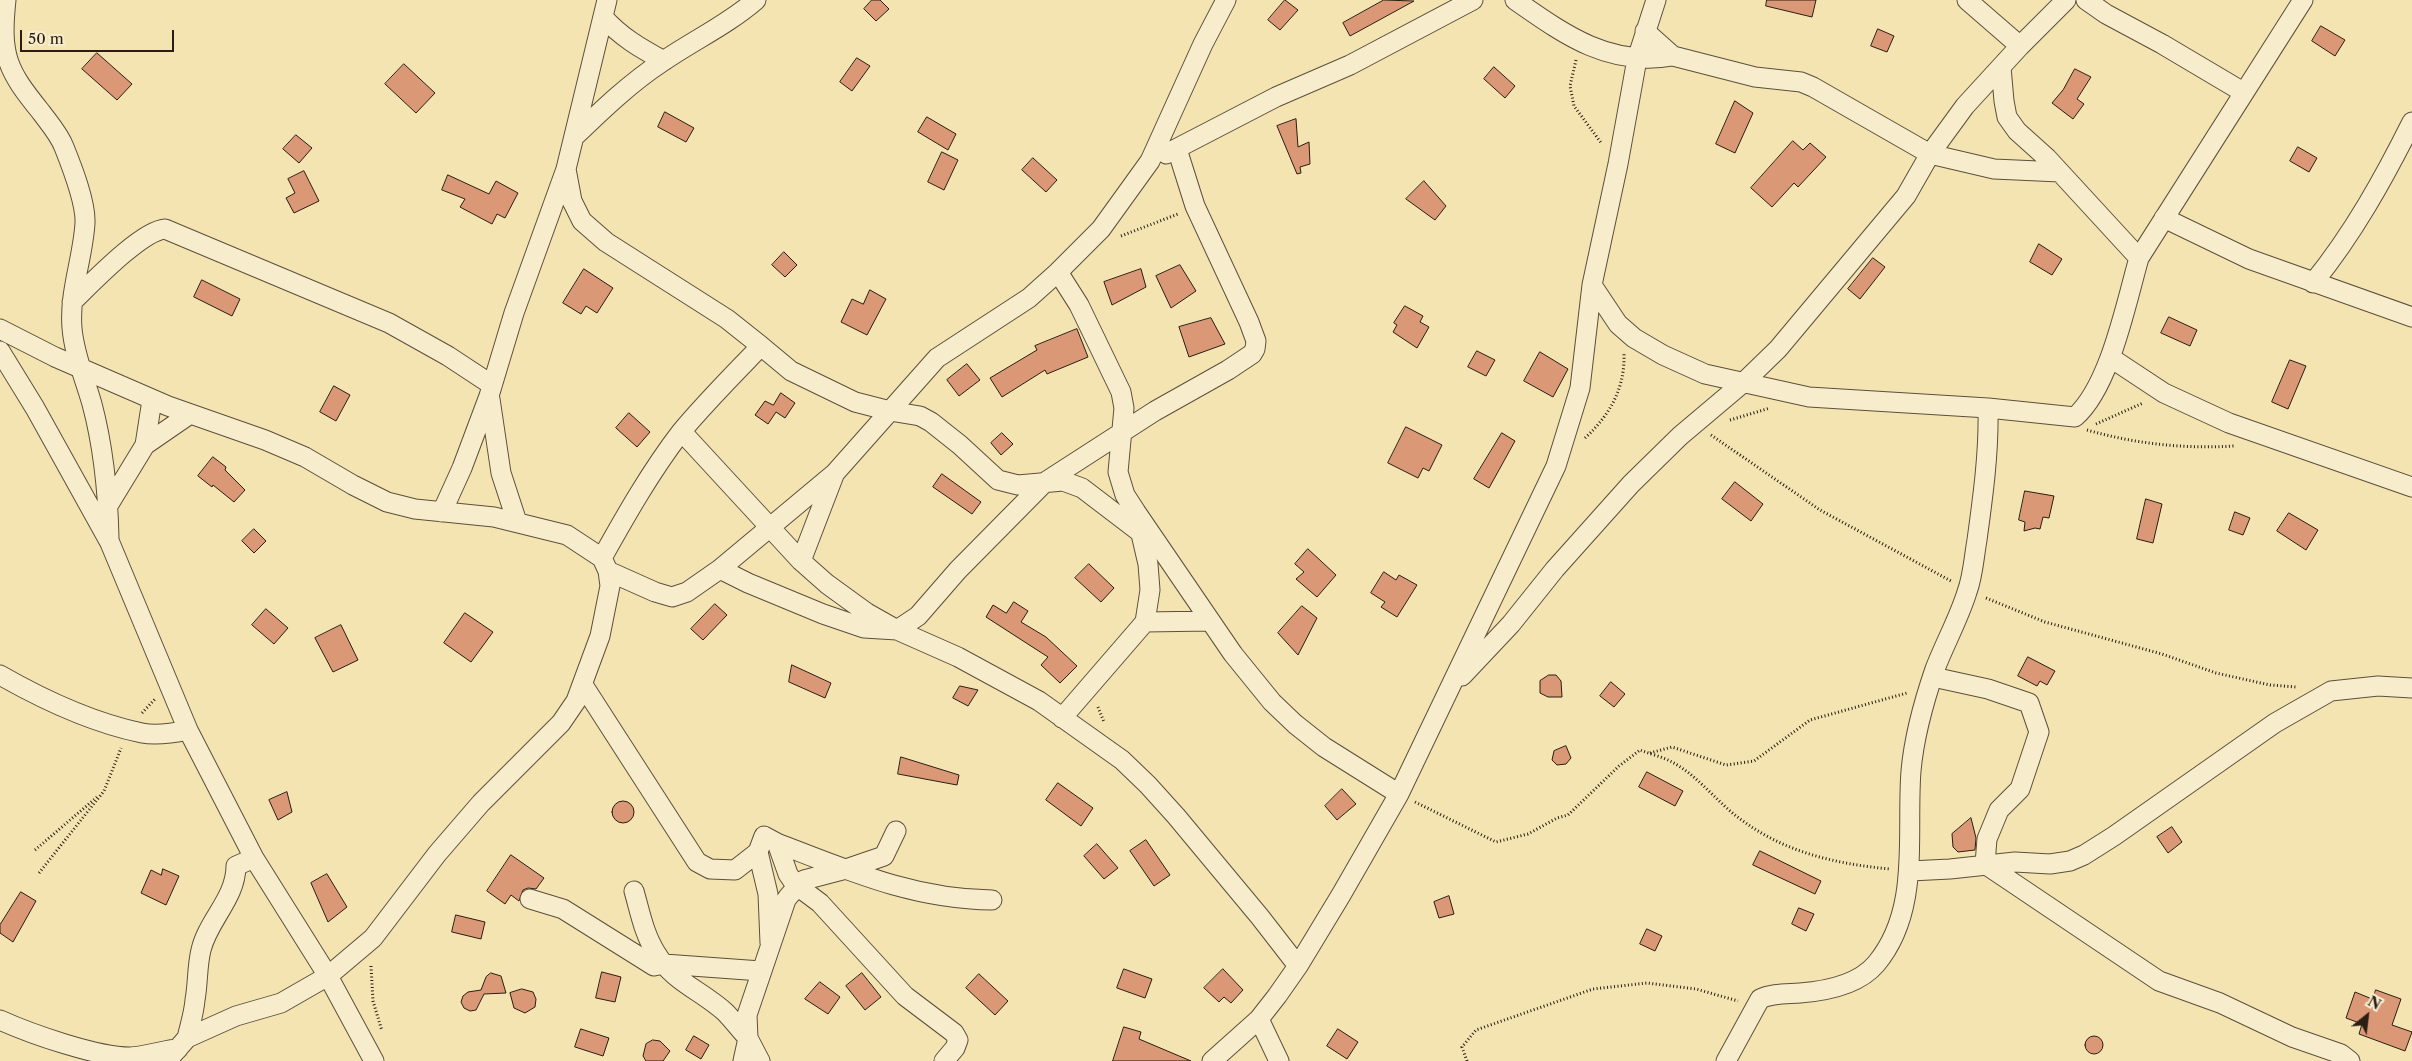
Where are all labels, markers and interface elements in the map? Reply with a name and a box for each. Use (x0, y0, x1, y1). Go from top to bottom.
scale bar (22, 20, 176, 52)
text: 50 m (28, 29, 64, 48)
north arrow (2342, 991, 2392, 1041)
text: N (2365, 992, 2384, 1014)

